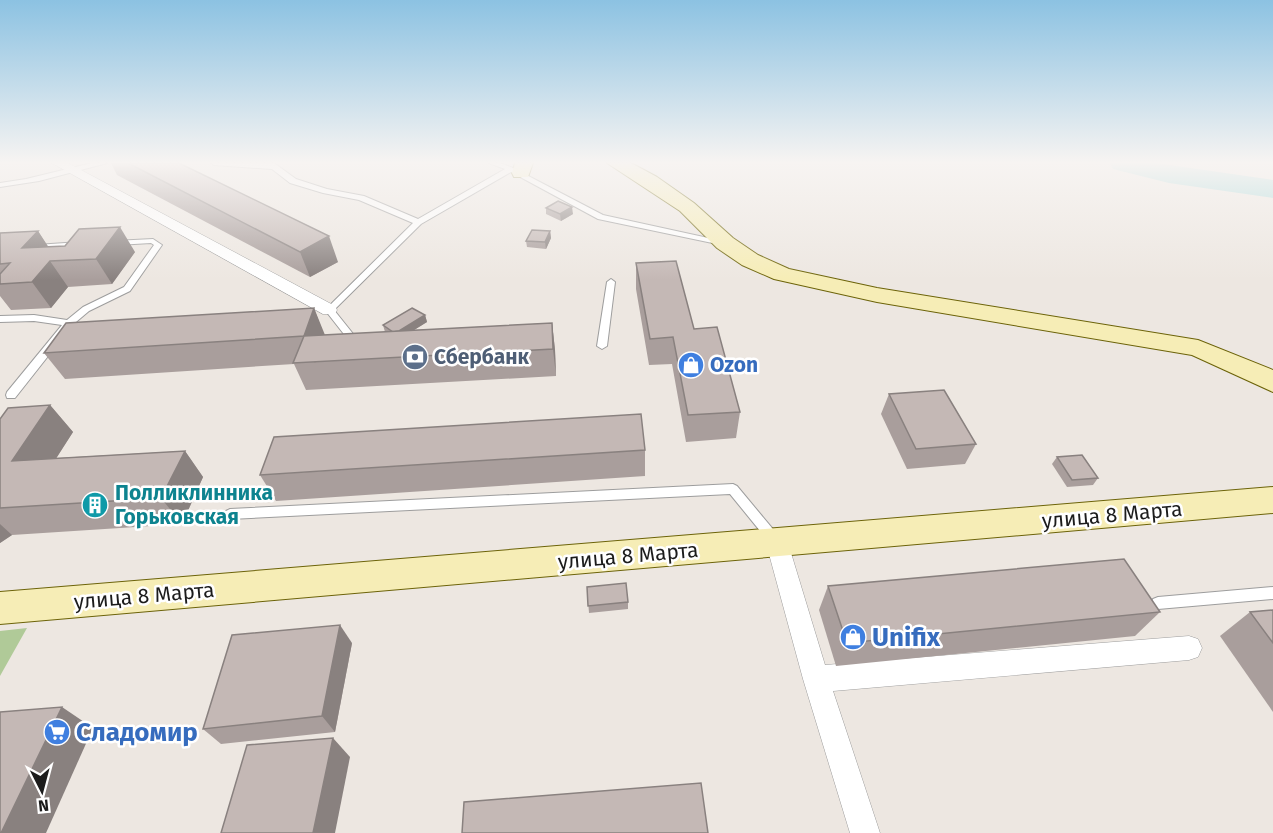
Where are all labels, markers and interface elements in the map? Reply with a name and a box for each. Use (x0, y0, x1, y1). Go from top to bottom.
bank icon: Сбербанк (400, 342, 430, 372)
place label: Сбербанк (434, 344, 529, 370)
shop icon: Ozon (676, 350, 706, 380)
place label: Ozon (710, 352, 758, 378)
place label: Полликлинника Горьковская (115, 480, 273, 530)
building icon: Полликлинника Горьковская (80, 490, 110, 520)
street label: улица 8 Марта (1041, 496, 1183, 534)
street label: улица 8 Марта (557, 537, 699, 575)
street label: улица 8 Марта (73, 577, 215, 615)
shop icon: Unifix (838, 622, 868, 652)
place label: Unifix (872, 622, 941, 653)
supermarket icon: Сладомир (42, 717, 72, 747)
place label: Сладомир (76, 717, 198, 748)
north arrow (12, 761, 72, 821)
text: N (37, 795, 50, 815)

